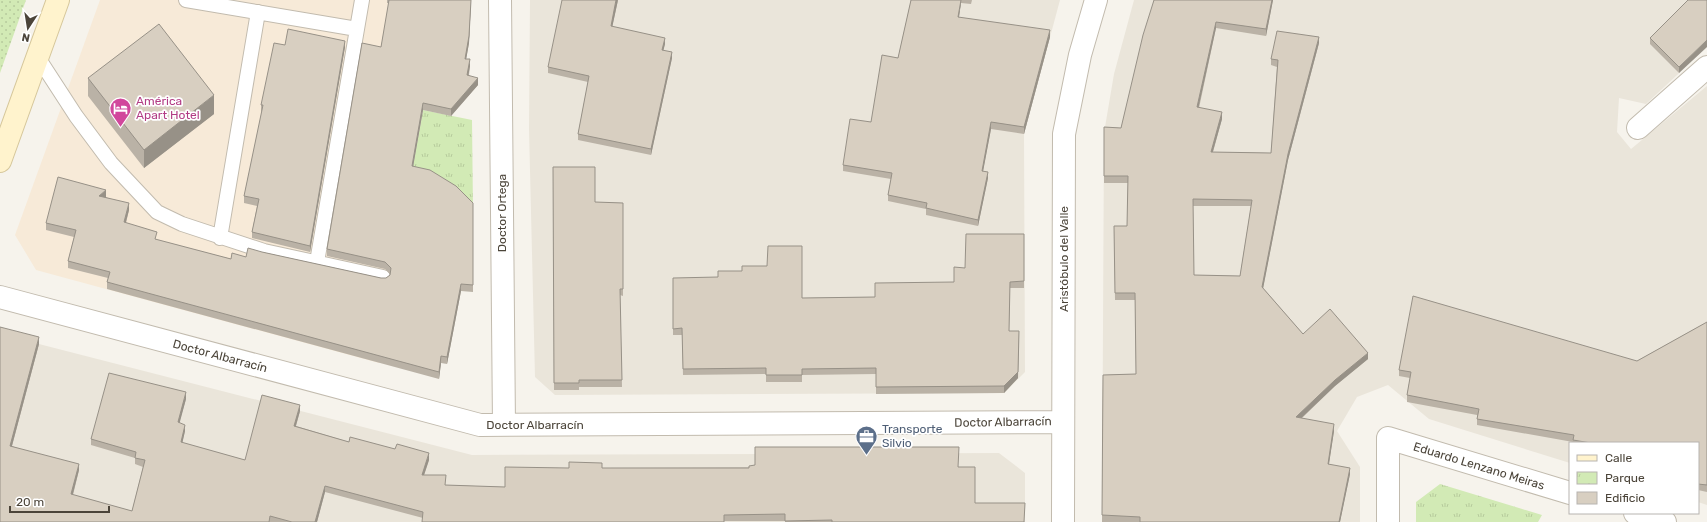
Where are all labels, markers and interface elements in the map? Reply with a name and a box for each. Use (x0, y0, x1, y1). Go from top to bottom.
north arrow (8, 8, 48, 48)
text: N (21, 30, 31, 44)
place label: América Apart Hotel (136, 94, 200, 122)
hotel icon: América Apart Hotel (108, 95, 134, 128)
street label: Doctor Ortega (495, 174, 509, 252)
street label: Aristóbulo del Valle (1057, 206, 1071, 312)
street label: Doctor Albarracín (171, 337, 269, 375)
street label: Doctor Albarracín (954, 414, 1052, 430)
street label: Doctor Albarracín (486, 418, 584, 432)
place label: Transporte Silvio (882, 422, 943, 450)
office icon: Transporte Silvio (854, 423, 880, 456)
street label: Eduardo Lenzano Meiras (1412, 439, 1546, 493)
legend (1569, 442, 1699, 514)
text: Calle (1605, 451, 1632, 465)
text: Parque (1605, 471, 1645, 485)
scale bar (10, 488, 109, 514)
text: Edificio (1605, 491, 1645, 505)
text: 20 m (16, 495, 44, 509)

